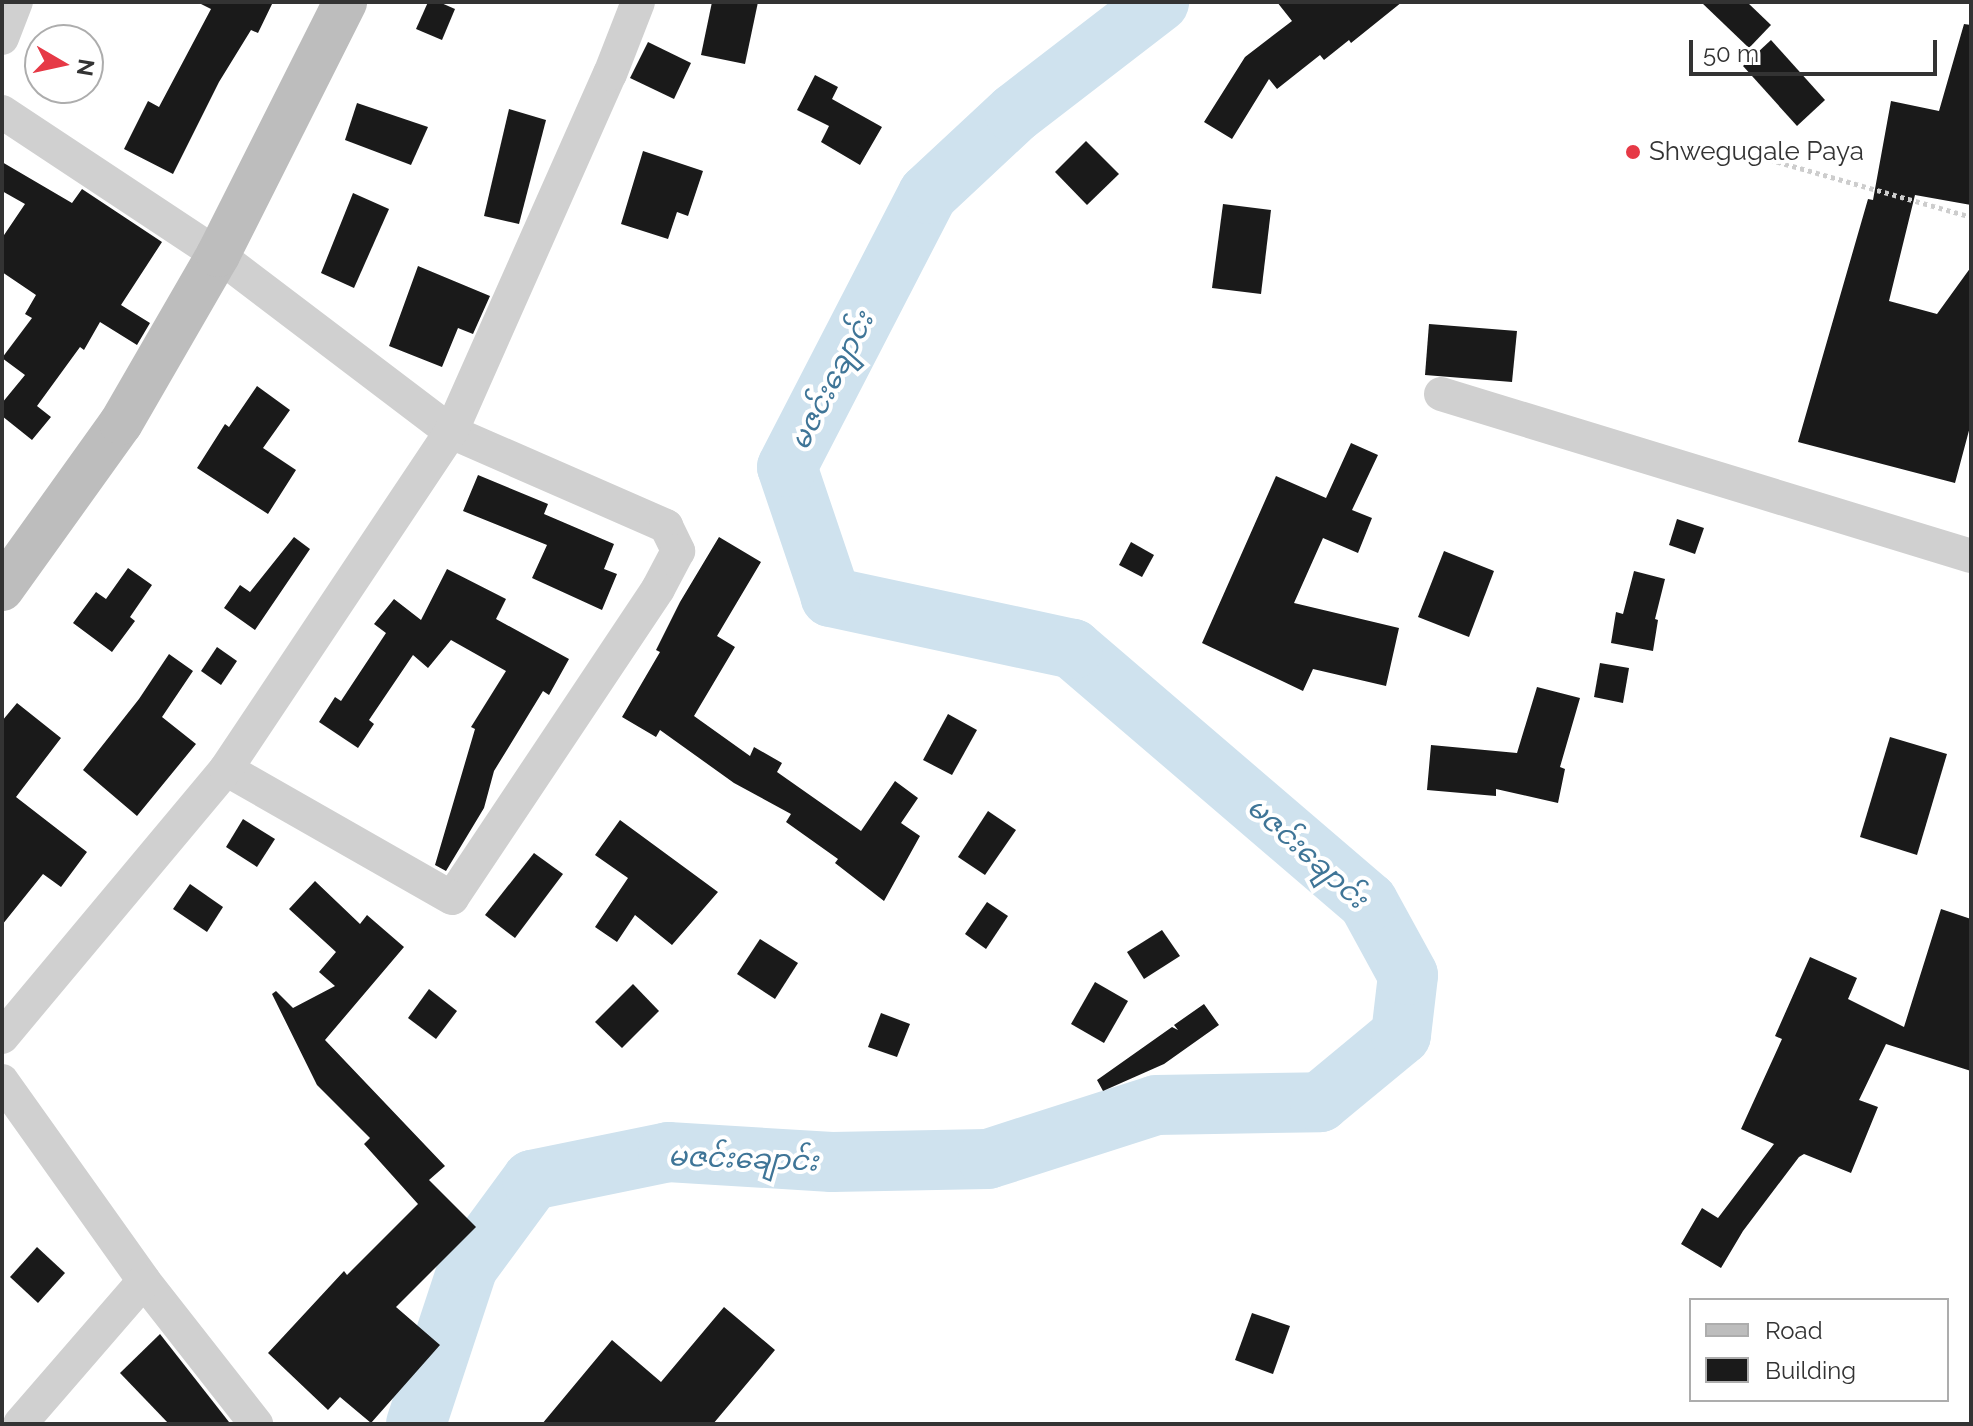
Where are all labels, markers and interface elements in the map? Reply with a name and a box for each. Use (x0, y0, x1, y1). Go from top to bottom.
north arrow (24, 24, 104, 104)
scale bar (1693, 24, 1941, 74)
text: 50 m (1703, 39, 1759, 68)
text: N (72, 57, 100, 78)
place label: Shwegugale Paya (1649, 136, 1864, 168)
marker: Shwegugale Paya (1624, 143, 1642, 161)
water label: မဇင်းချောင်း (783, 307, 881, 455)
water label: မဇင်းချောင်း (1240, 790, 1374, 916)
water label: မဇင်းချောင်း (667, 1140, 819, 1178)
legend (1689, 1298, 1949, 1402)
text: Road (1765, 1316, 1823, 1345)
text: Building (1765, 1356, 1856, 1385)

